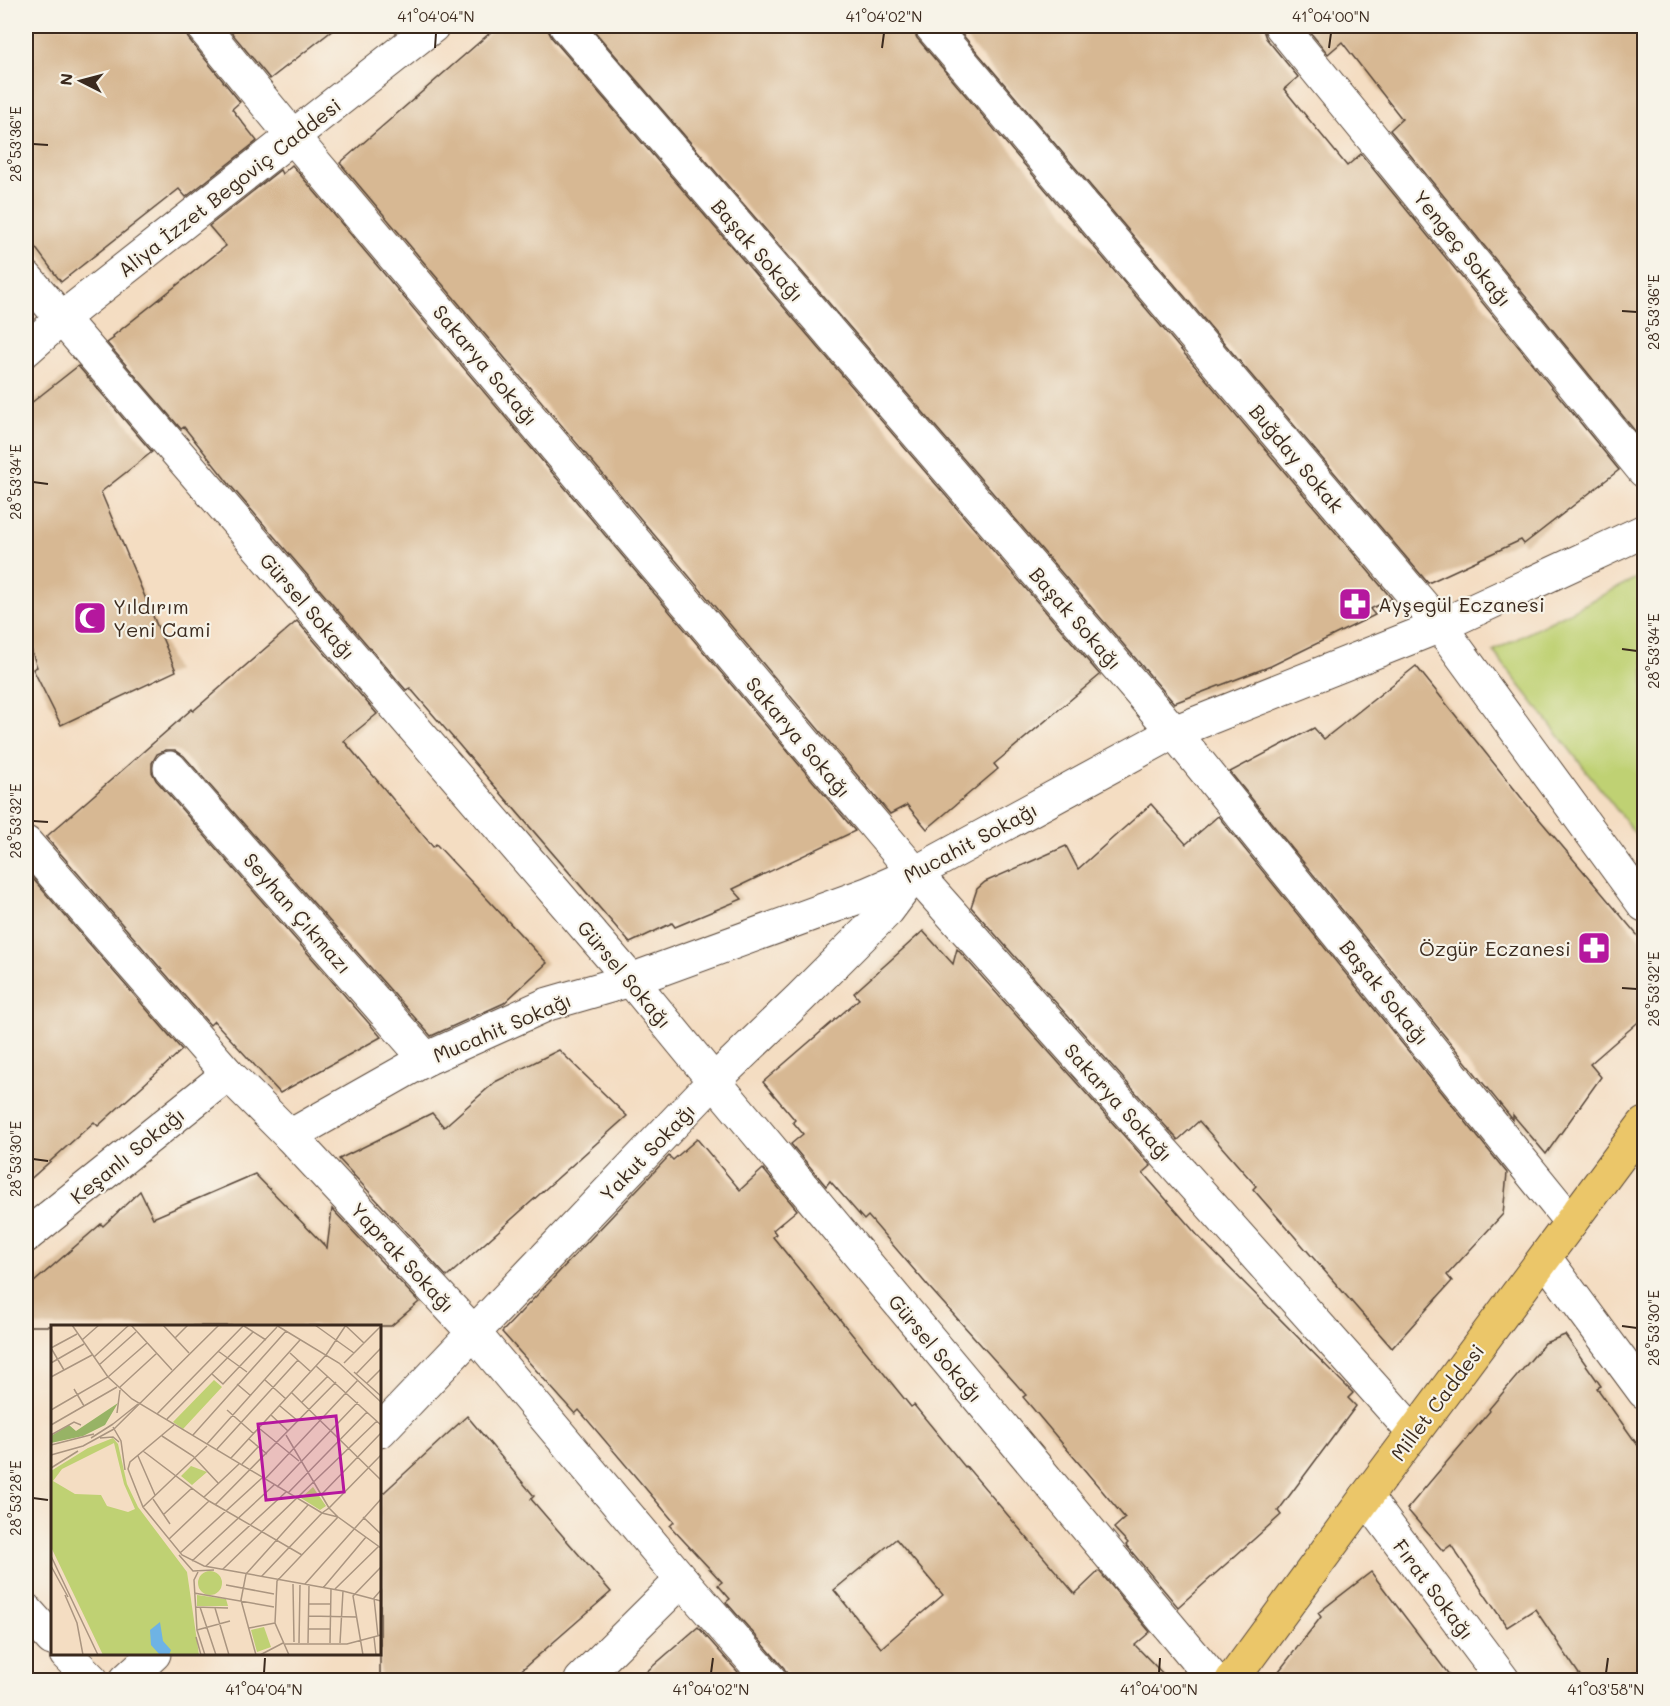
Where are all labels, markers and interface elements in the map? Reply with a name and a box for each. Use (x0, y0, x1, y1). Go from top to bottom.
text: 41°04'04"N (397, 6, 475, 26)
text: 41°04'02"N (846, 6, 922, 26)
text: 41°04'00"N (1292, 6, 1370, 26)
north arrow (51, 51, 111, 111)
text: N (55, 72, 77, 87)
street label: Aliya İzzet Begoviç Caddesi (112, 92, 346, 282)
text: 28°53'36"E (5, 106, 25, 182)
street label: Yengeç Sokağı (1408, 184, 1518, 312)
street label: Başak Sokağı (706, 193, 810, 307)
text: 28°53'36"E (1643, 274, 1663, 350)
street label: Sakarya Sokağı (428, 299, 544, 431)
street label: Buğday Sokak (1244, 398, 1350, 518)
text: 28°53'34"E (5, 444, 25, 520)
street label: Gürsel Sokağı (254, 547, 362, 665)
street label: Başak Sokağı (1024, 561, 1128, 675)
pharmacy icon: Ayşegül Eczanesi (1337, 586, 1373, 622)
place label: Ayşegül Eczanesi (1378, 591, 1545, 617)
place label: Yıldırım Yeni Cami (113, 593, 211, 642)
mosque icon: Yıldırım Yeni Cami (72, 600, 108, 636)
text: 28°53'34"E (1643, 613, 1663, 689)
street label: Sakarya Sokağı (741, 671, 857, 803)
text: 28°53'32"E (5, 783, 25, 859)
street label: Mucahit Sokağı (899, 796, 1041, 888)
street label: Seyhan Çıkmazı (238, 847, 358, 979)
street label: Gürsel Sokağı (572, 915, 678, 1033)
pharmacy icon: Özgür Eczanesi (1576, 930, 1612, 966)
street label: Başak Sokağı (1335, 934, 1435, 1050)
place label: Özgür Eczanesi (1419, 935, 1571, 961)
text: 28°53'32"E (1643, 951, 1663, 1027)
street label: Mucahit Sokağı (429, 986, 575, 1068)
street label: Sakarya Sokağı (1059, 1037, 1179, 1167)
street label: Yakut Sokağı (594, 1098, 700, 1206)
street label: Keşanlı Sokağı (65, 1101, 189, 1209)
text: 28°53'30"E (5, 1121, 25, 1197)
street label: Yaprak Sokağı (345, 1196, 461, 1318)
street label: Gürsel Sokağı (883, 1289, 989, 1407)
text: 28°53'30"E (1643, 1290, 1663, 1366)
inset map (51, 1325, 381, 1655)
street label: Millet Caddesi (1384, 1338, 1490, 1466)
text: 28°53'28"E (5, 1460, 25, 1536)
street label: Fırat Sokağı (1388, 1534, 1480, 1644)
text: 41°04'04"N (225, 1679, 303, 1699)
text: 41°04'02"N (673, 1679, 749, 1699)
text: 41°04'00"N (1120, 1679, 1198, 1699)
text: 41°03'58"N (1568, 1679, 1644, 1699)

